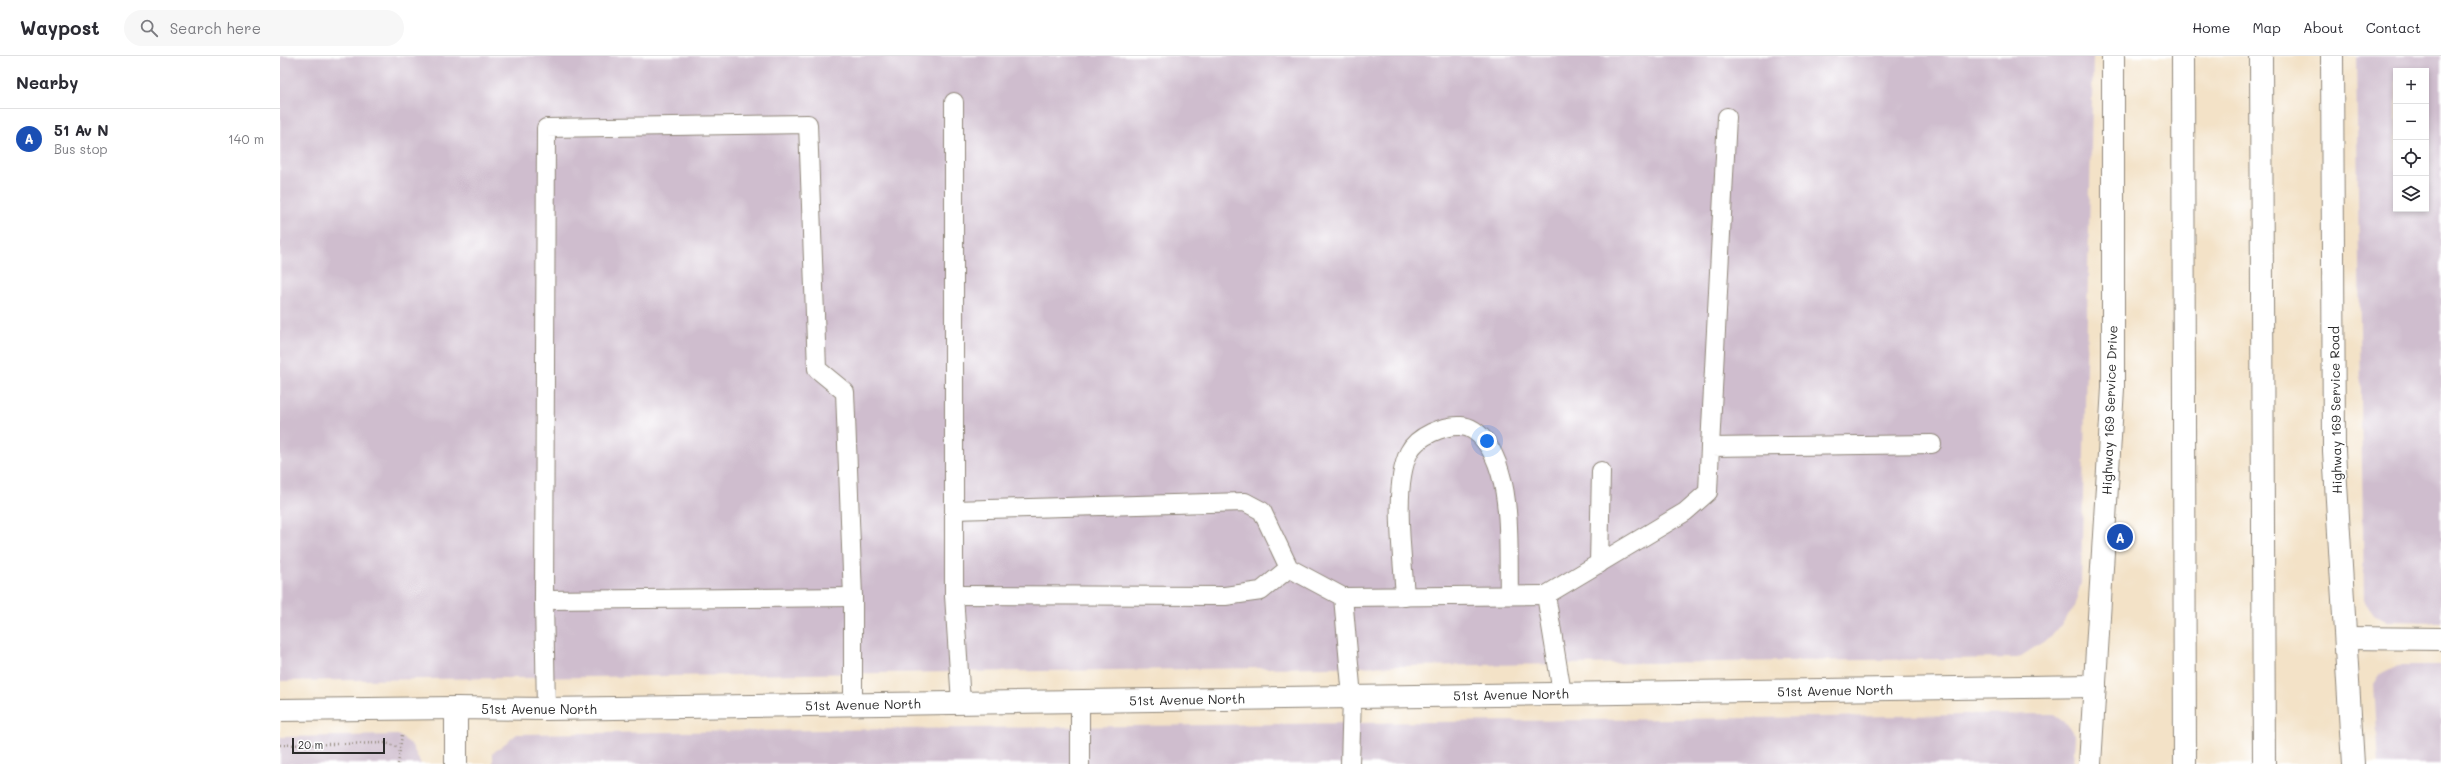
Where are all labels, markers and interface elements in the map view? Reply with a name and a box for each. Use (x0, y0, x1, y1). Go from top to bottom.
search box (124, 10, 404, 46)
text: Waypost (20, 15, 100, 40)
icon: search (138, 17, 160, 39)
text: Search here (170, 18, 261, 38)
text: Home (2192, 18, 2230, 37)
text: Map (2252, 18, 2281, 37)
text: About (2303, 18, 2344, 37)
text: Contact (2366, 18, 2421, 37)
map controls (2393, 68, 2429, 212)
button: + (2393, 68, 2429, 104)
text: Nearby (16, 71, 78, 93)
button: − (2393, 104, 2429, 140)
text: 51 Av N (54, 120, 109, 140)
text: A (24, 130, 34, 147)
text: 140 m (228, 130, 264, 147)
text: Bus stop (54, 140, 107, 157)
button: locate (2393, 140, 2429, 176)
button: layers (2393, 176, 2429, 212)
street label: Highway 169 Service Drive (2098, 325, 2120, 495)
street label: Highway 169 Service Road (2325, 326, 2345, 494)
your location (1477, 431, 1497, 451)
pin: A (2107, 522, 2133, 552)
street label: 51st Avenue North (1777, 680, 1893, 700)
street label: 51st Avenue North (1453, 684, 1569, 704)
street label: 51st Avenue North (1129, 689, 1245, 709)
street label: 51st Avenue North (805, 694, 921, 714)
street label: 51st Avenue North (481, 700, 597, 717)
scale bar (292, 736, 385, 755)
text: 20 m (298, 737, 323, 752)

